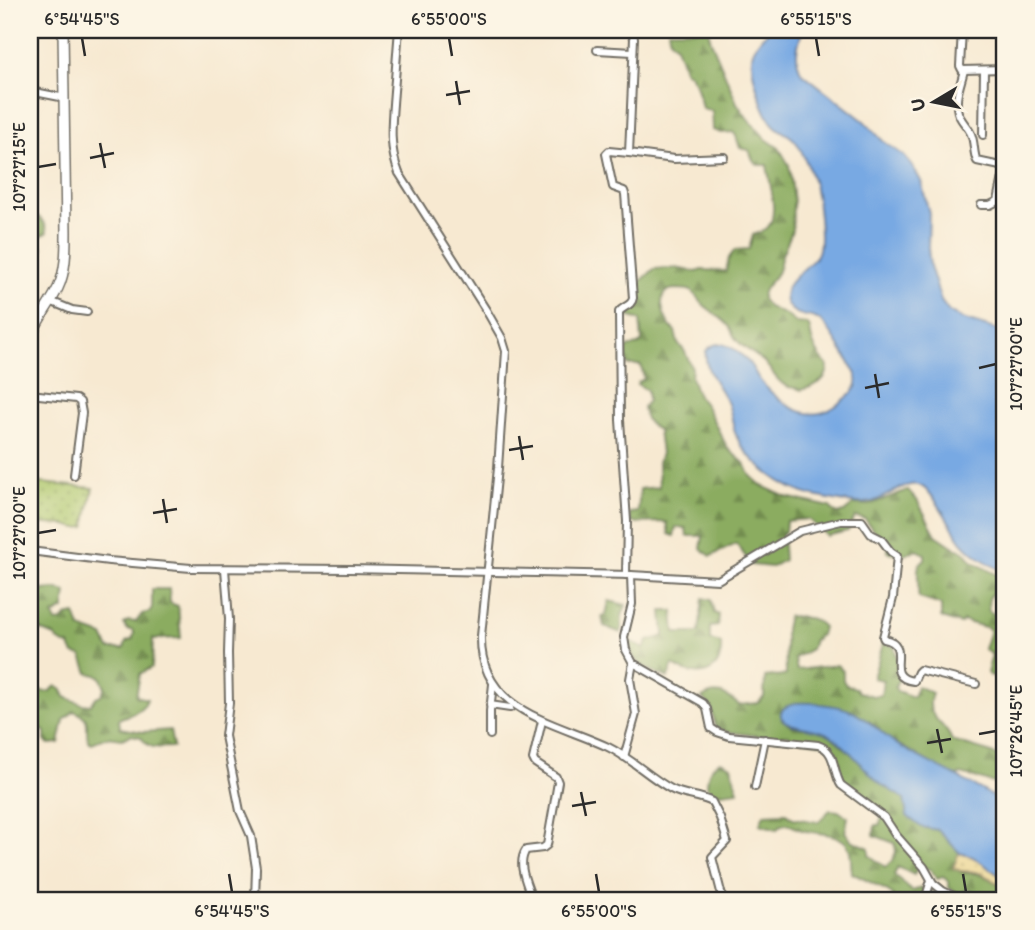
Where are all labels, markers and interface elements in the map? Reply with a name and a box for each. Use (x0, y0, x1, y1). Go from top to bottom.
text: 6°54'45"S (44, 8, 120, 30)
text: 6°55'00"S (411, 8, 487, 30)
text: 6°55'15"S (780, 8, 852, 30)
north arrow (898, 66, 968, 136)
text: U (905, 97, 930, 113)
text: 107°27'15"E (8, 122, 30, 212)
text: 107°27'00"E (1005, 317, 1027, 411)
text: 107°27'00"E (8, 486, 30, 580)
text: 107°26'45"E (1005, 685, 1027, 777)
text: 6°54'45"S (194, 900, 270, 922)
text: 6°55'00"S (561, 900, 637, 922)
text: 6°55'15"S (930, 900, 1002, 922)

